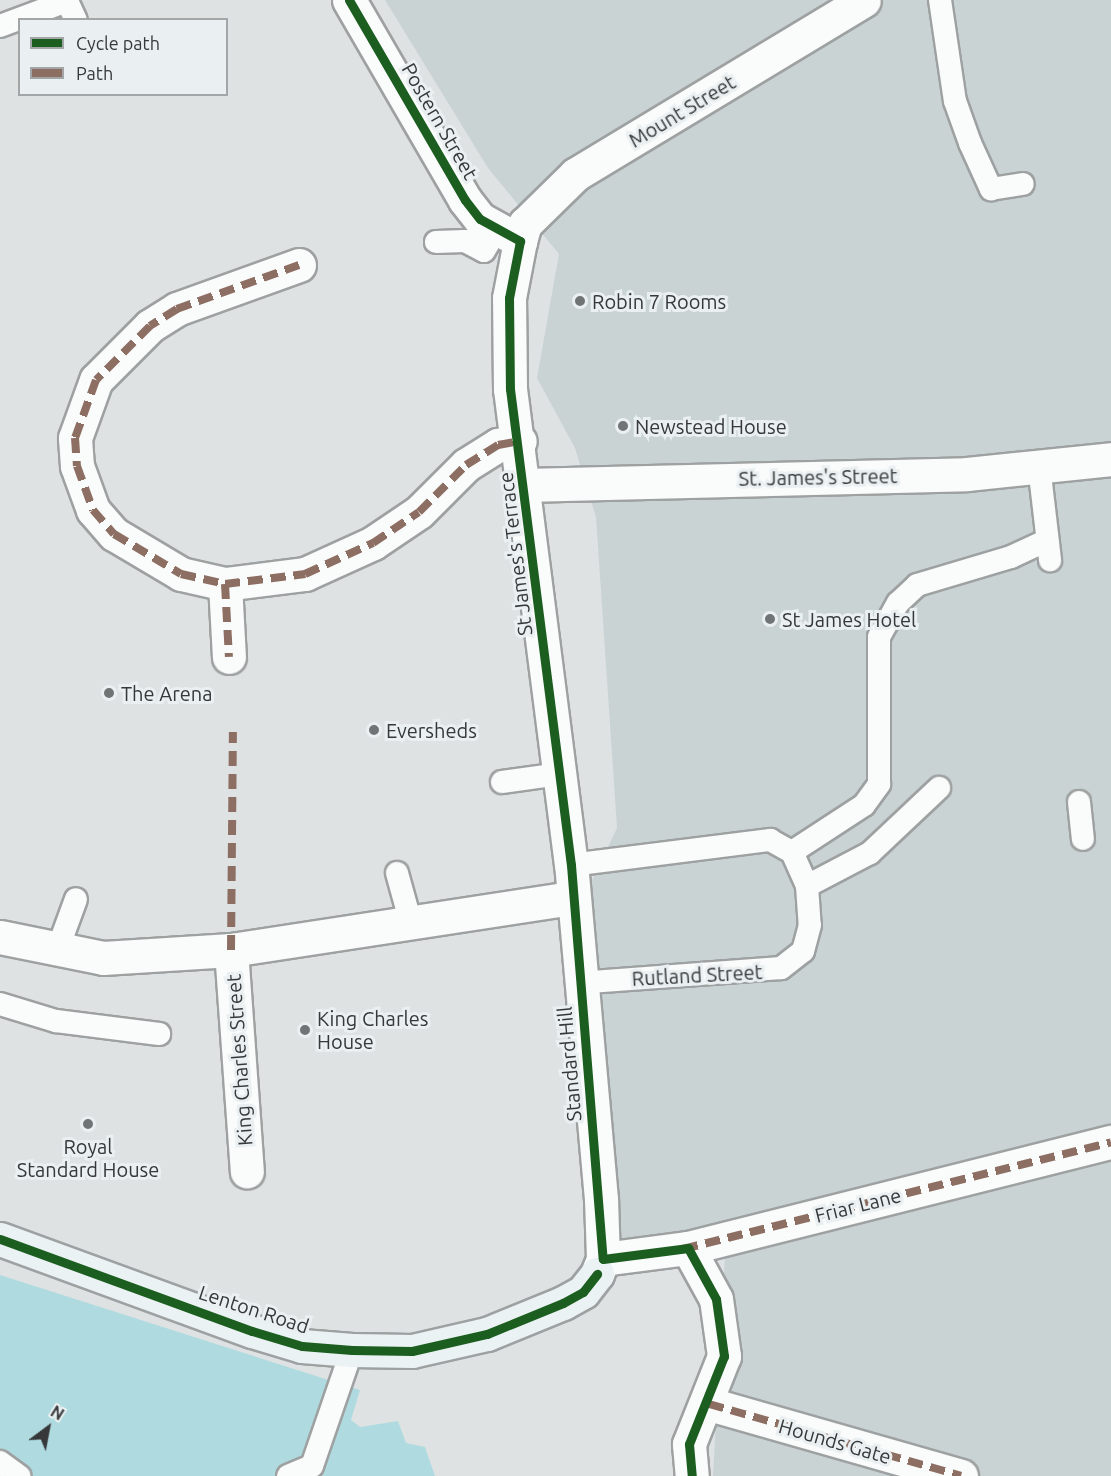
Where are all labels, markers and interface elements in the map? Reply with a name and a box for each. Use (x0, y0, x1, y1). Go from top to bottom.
legend (18, 18, 228, 96)
text: Cycle path (76, 33, 160, 53)
street label: Postern Street (397, 59, 483, 183)
text: Path (76, 63, 113, 83)
street label: Mount Street (624, 70, 740, 152)
place label: Robin 7 Rooms (592, 289, 726, 313)
marker: Robin 7 Rooms (573, 294, 587, 308)
place label: Newstead House (635, 414, 787, 438)
marker: Newstead House (616, 419, 630, 433)
street label: St. James's Street (738, 464, 898, 490)
street label: St James's Terrace (493, 471, 537, 637)
place label: St James Hotel (782, 607, 916, 631)
marker: St James Hotel (763, 612, 777, 626)
place label: The Arena (121, 681, 212, 705)
marker: The Arena (102, 686, 116, 700)
place label: Eversheds (386, 718, 477, 742)
marker: Eversheds (367, 723, 381, 737)
street label: Rutland Street (631, 960, 763, 990)
street label: King Charles Street (221, 973, 257, 1147)
place label: King Charles House (317, 1006, 428, 1053)
street label: Standard Hill (552, 1006, 586, 1122)
marker: King Charles House (298, 1023, 312, 1037)
marker: Royal Standard House (81, 1117, 95, 1131)
place label: Royal Standard House (17, 1134, 159, 1181)
street label: Friar Lane (812, 1183, 904, 1227)
street label: Lenton Road (196, 1280, 312, 1338)
north arrow (18, 1398, 78, 1458)
text: N (48, 1402, 67, 1424)
street label: Hounds Gate (776, 1413, 894, 1469)

